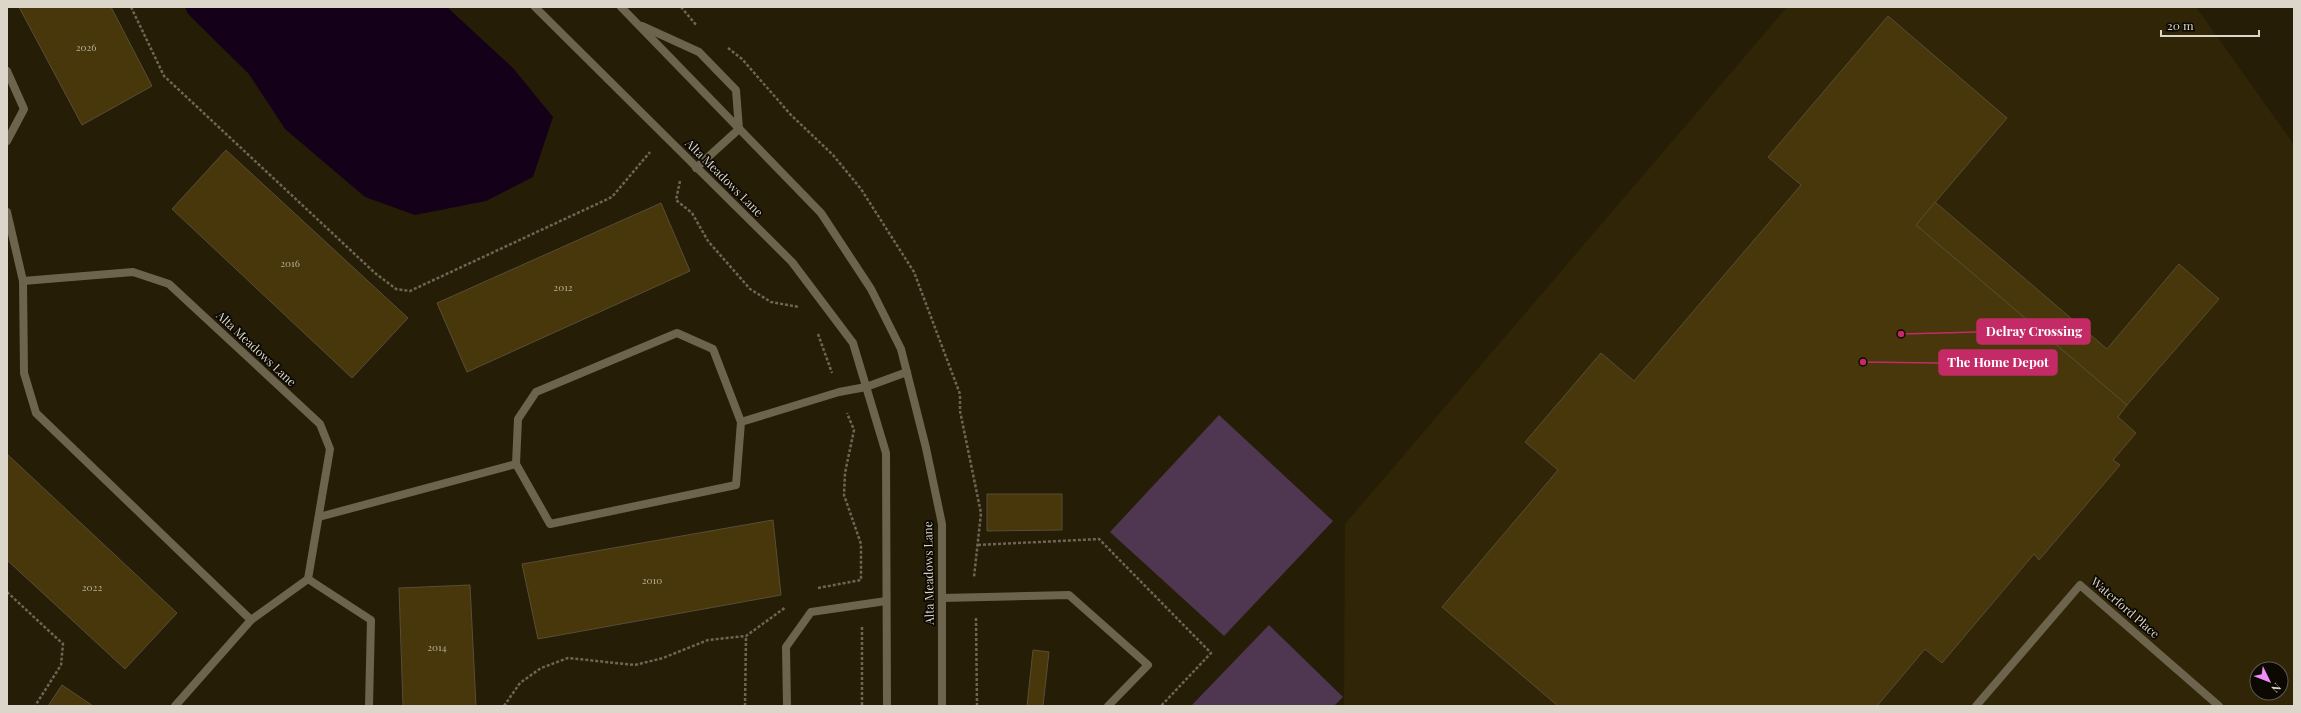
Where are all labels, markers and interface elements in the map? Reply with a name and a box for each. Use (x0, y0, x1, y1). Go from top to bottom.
scale bar (2161, 12, 2259, 38)
text: 20 m (2167, 17, 2194, 33)
house number: 2026 (76, 40, 96, 54)
street label: Alta Meadows Lane (682, 134, 767, 220)
house number: 2016 (280, 256, 300, 270)
house number: 2012 (553, 280, 573, 294)
street label: Alta Meadows Lane (213, 306, 300, 389)
callout: Delray Crossing (1977, 319, 2090, 344)
text: Delray Crossing (1986, 322, 2083, 339)
callout: The Home Depot (1939, 350, 2057, 375)
text: The Home Depot (1947, 353, 2049, 370)
street label: Alta Meadows Lane (919, 521, 937, 626)
house number: 2010 (642, 573, 662, 587)
street label: Waterford Place (2087, 573, 2163, 641)
house number: 2022 (82, 580, 102, 594)
house number: 2014 (427, 640, 447, 654)
north arrow (2249, 661, 2289, 701)
text: N (2268, 680, 2285, 696)

